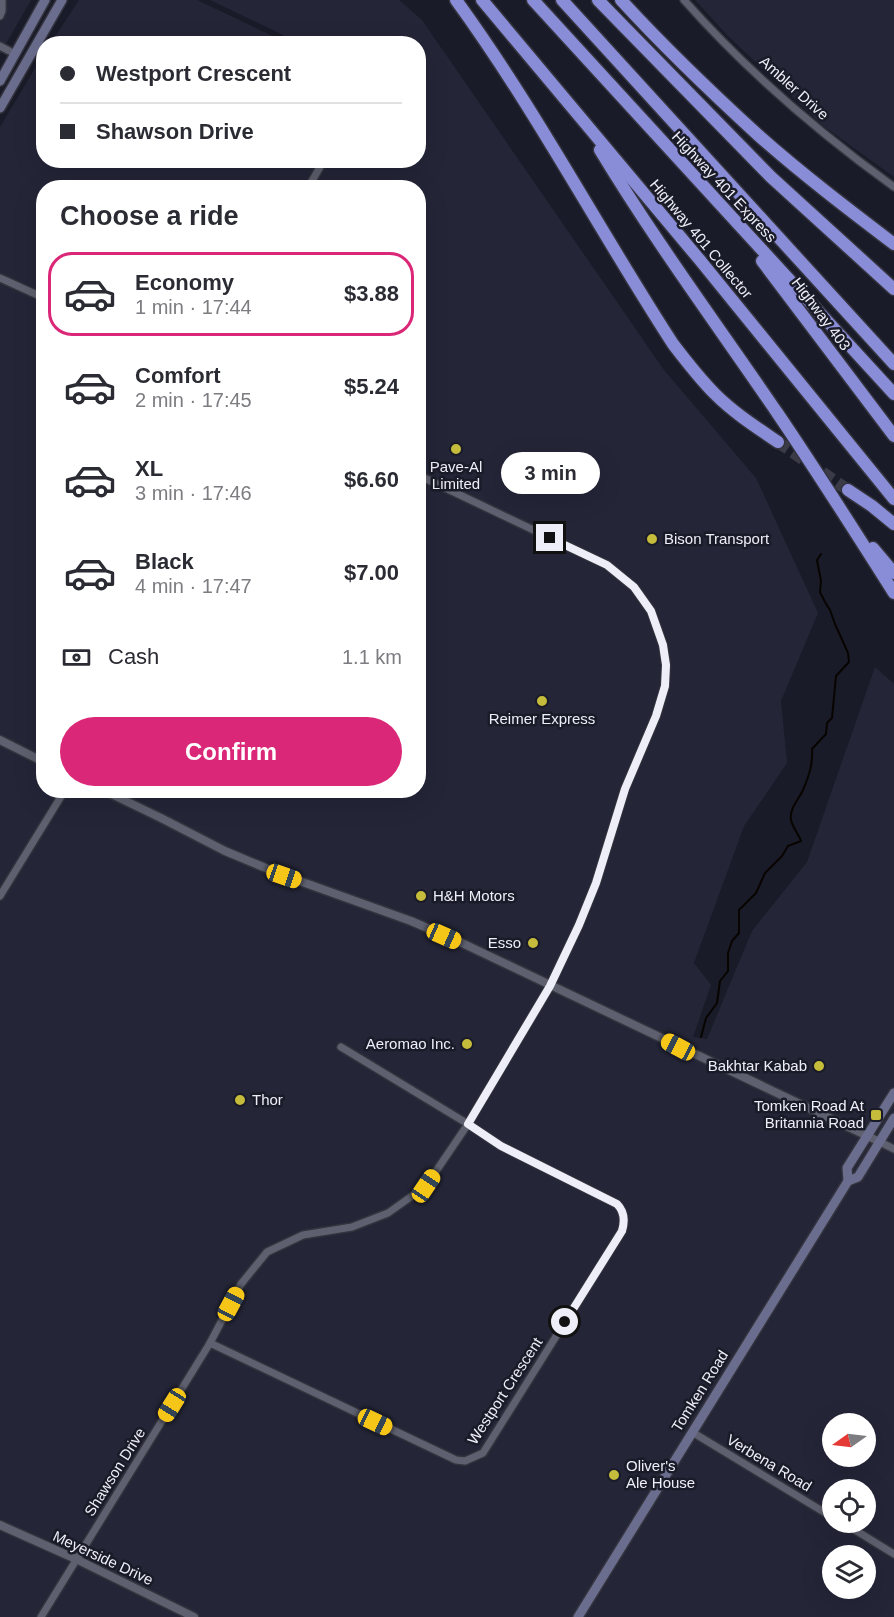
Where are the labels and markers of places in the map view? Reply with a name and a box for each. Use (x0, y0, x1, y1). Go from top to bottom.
marker: Pave-Al Limited (449, 442, 463, 456)
place label: Pave-Al Limited (430, 458, 482, 492)
place label: Bison Transport (664, 530, 770, 547)
marker: Bison Transport (645, 532, 659, 546)
marker: Reimer Express (535, 694, 549, 708)
place label: Reimer Express (489, 710, 595, 727)
place label: H&H Motors (433, 887, 515, 904)
marker: H&H Motors (414, 889, 428, 903)
place label: Esso (488, 934, 521, 951)
marker: Esso (526, 936, 540, 950)
place label: Aeromao Inc. (366, 1035, 455, 1052)
marker: Aeromao Inc. (460, 1037, 474, 1051)
place label: Bakhtar Kabab (708, 1057, 807, 1074)
marker: Bakhtar Kabab (812, 1059, 826, 1073)
place label: Thor (252, 1091, 283, 1108)
marker: Thor (233, 1093, 247, 1107)
place label: Tomken Road At Britannia Road (754, 1097, 865, 1131)
marker: Tomken Road At Britannia Road (869, 1108, 883, 1122)
place label: Oliver's Ale House (626, 1457, 695, 1491)
marker: Oliver's Ale House (607, 1468, 621, 1482)

